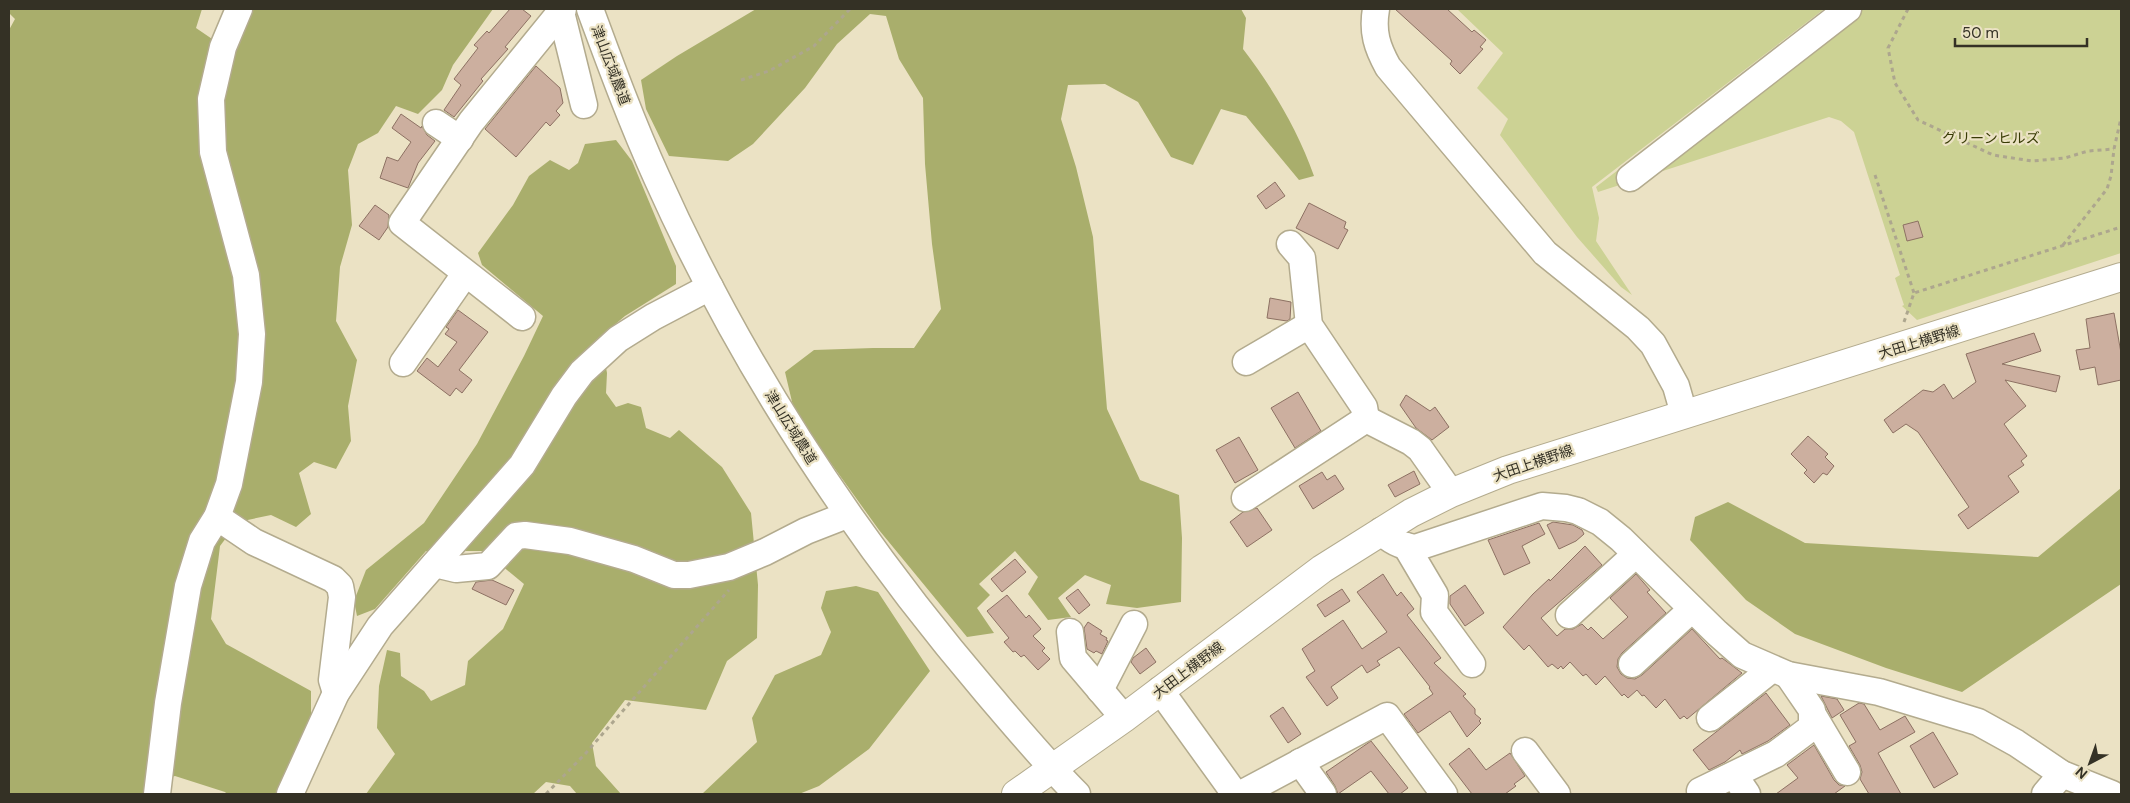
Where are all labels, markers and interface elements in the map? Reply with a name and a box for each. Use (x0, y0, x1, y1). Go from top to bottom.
scale bar (1955, 15, 2088, 47)
street label: 津山広域農道 (588, 23, 634, 107)
text: 50 m (1962, 23, 1999, 43)
park label: グリーンヒルズ (1942, 129, 2040, 147)
street label: 大田上横野線 (1876, 321, 1962, 363)
street label: 津山広域農道 (761, 387, 821, 467)
street label: 大田上横野線 (1490, 441, 1576, 485)
street label: 大田上横野線 (1149, 638, 1227, 702)
north arrow (2065, 738, 2115, 788)
text: N (2072, 763, 2091, 783)

